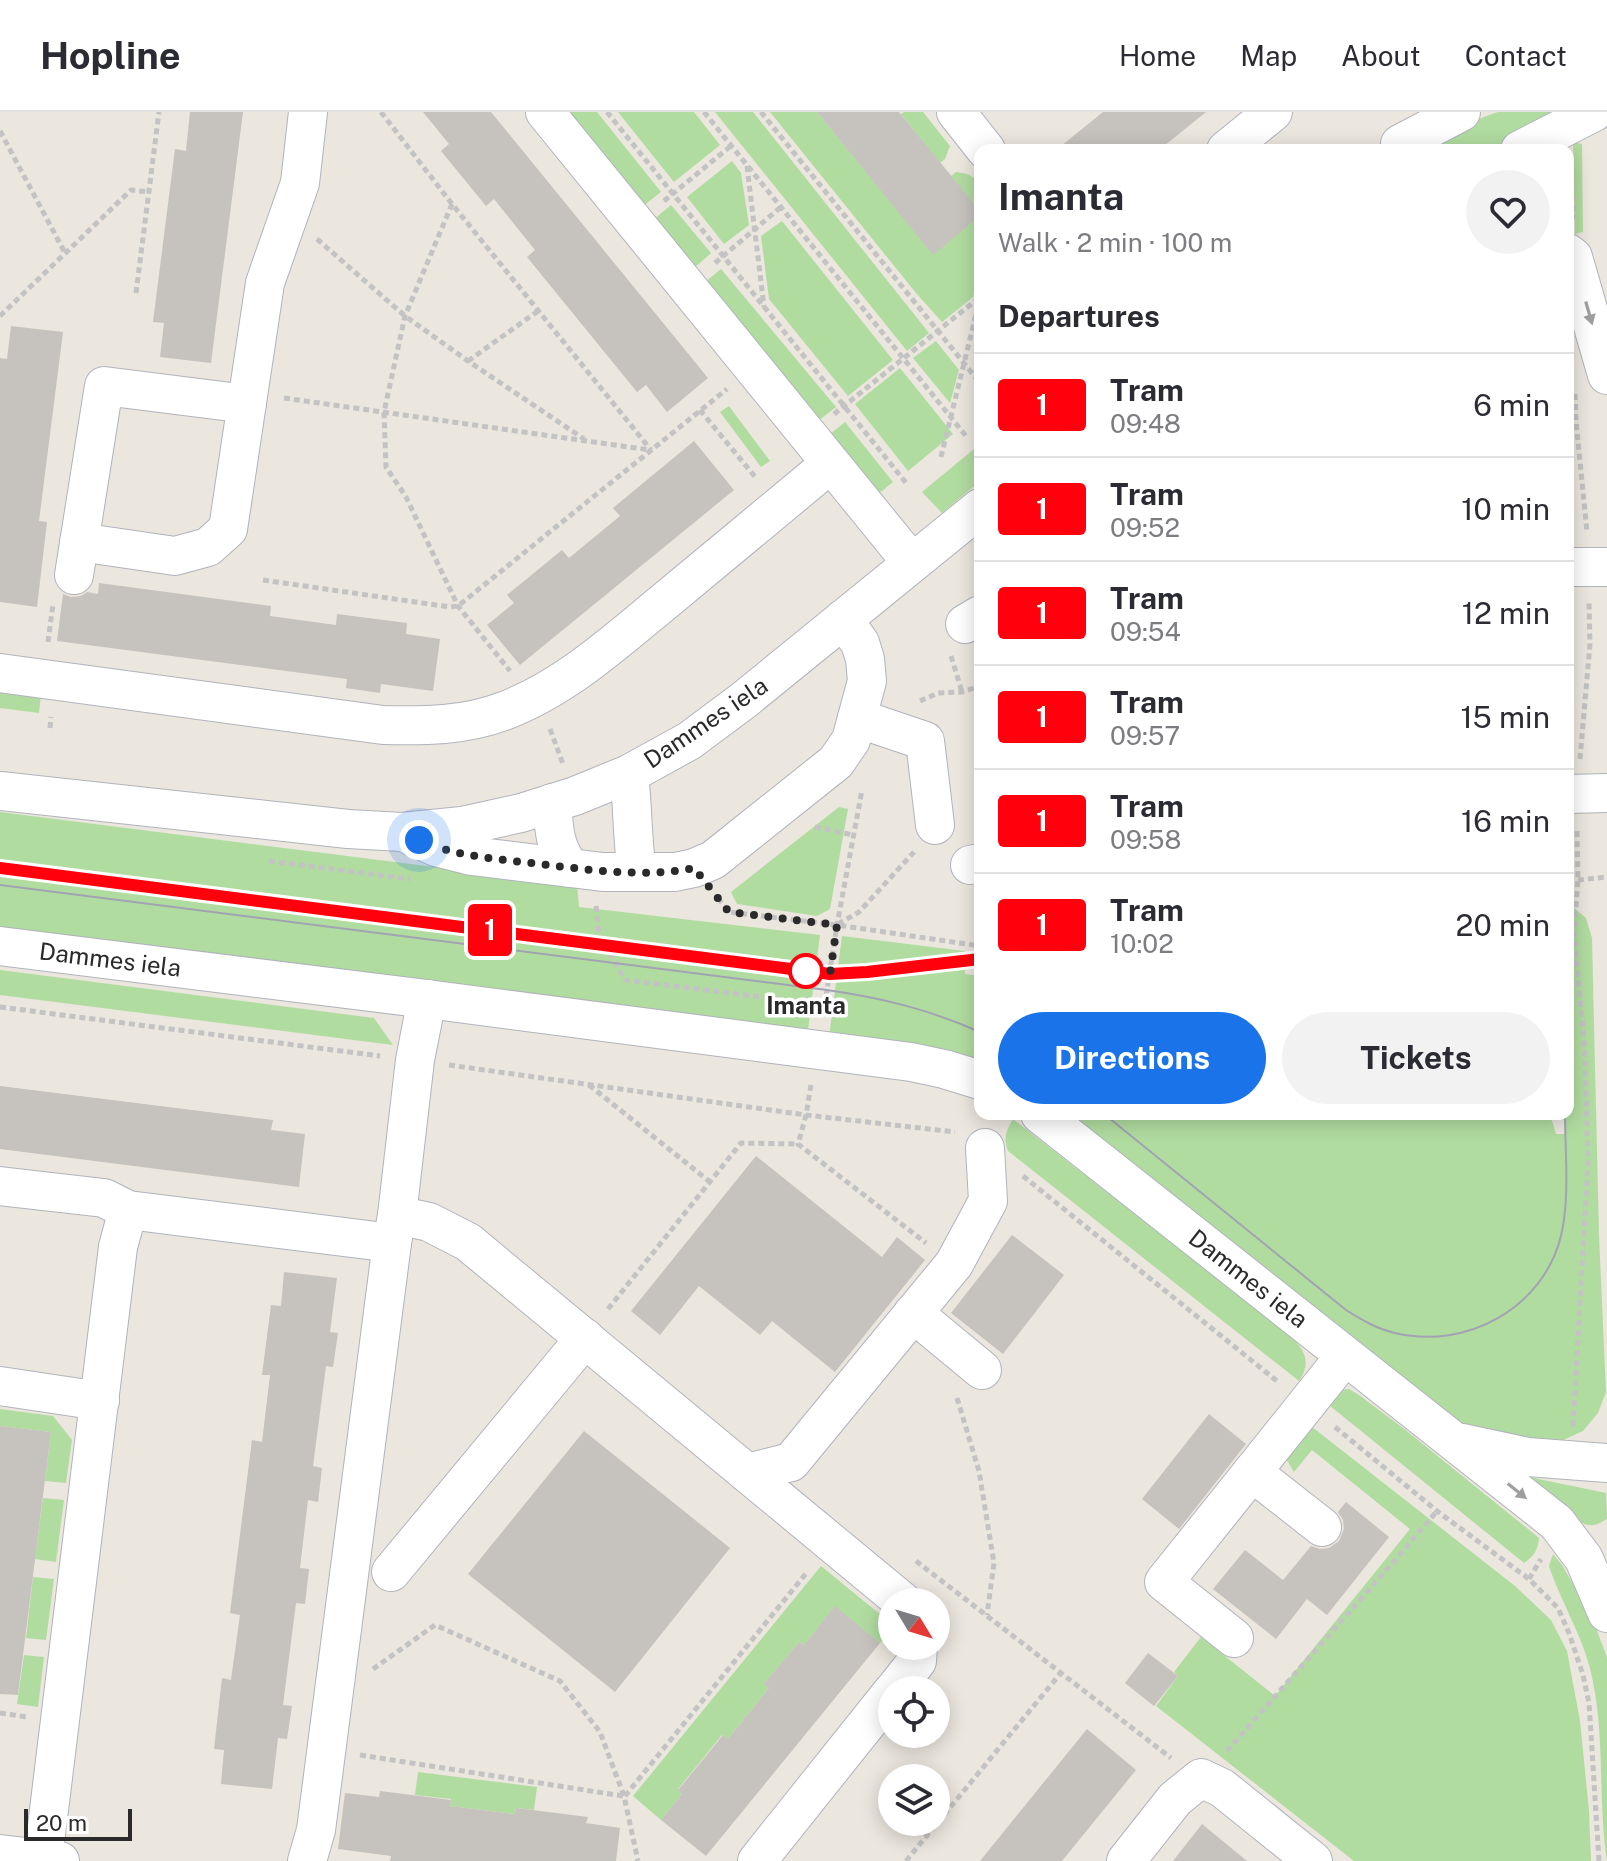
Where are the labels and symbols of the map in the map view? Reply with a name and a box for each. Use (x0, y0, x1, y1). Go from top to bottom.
one-way arrow (1583, 301, 1596, 325)
street label: Dammes iela (638, 671, 772, 774)
your location (399, 820, 439, 860)
line badge: 1 (464, 904, 516, 956)
street label: Dammes iela (38, 936, 183, 982)
marker: Imanta (789, 954, 823, 988)
place label: Imanta (766, 991, 846, 1019)
street label: Dammes iela (1184, 1223, 1314, 1333)
one-way arrow (1507, 1482, 1527, 1499)
north arrow (878, 1588, 950, 1660)
scale bar (24, 1805, 132, 1841)

